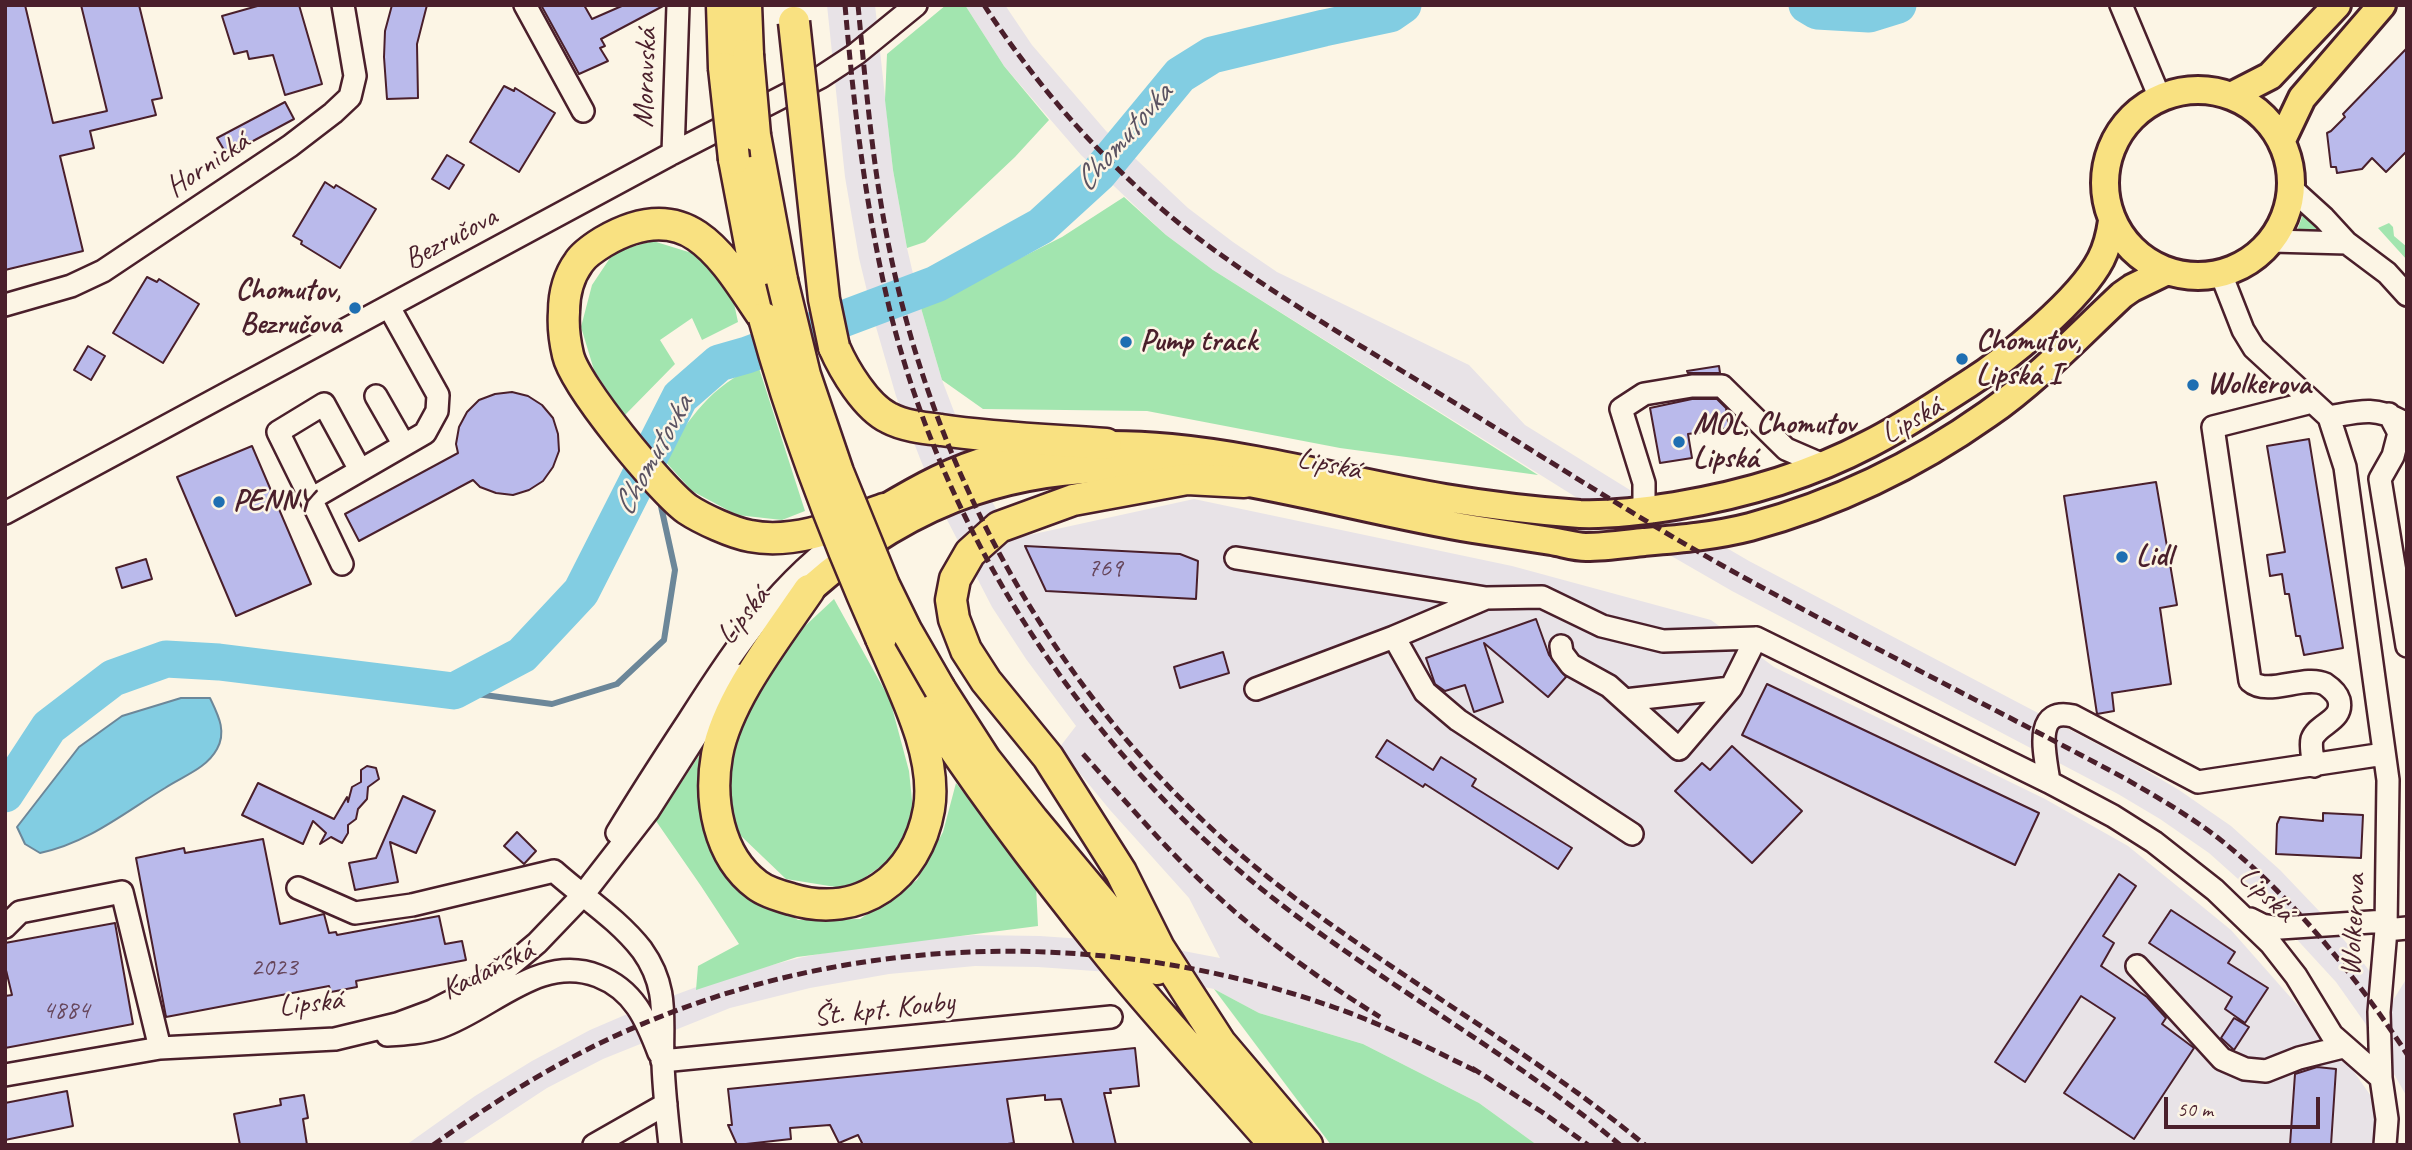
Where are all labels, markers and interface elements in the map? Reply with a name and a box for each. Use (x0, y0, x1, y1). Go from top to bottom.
street label: Moravská (626, 28, 666, 128)
water label: Chomutovka (1067, 76, 1181, 200)
street label: Hornická (160, 124, 256, 206)
street label: Bezručova (398, 200, 504, 278)
place label: Chomutov, Bezručova (236, 273, 341, 344)
marker: Chomutov, Bezručova (347, 300, 363, 316)
place label: Pump track (1140, 324, 1257, 360)
place label: Chomutov, Lipská I (1976, 324, 2081, 394)
marker: Pump track (1118, 334, 1134, 350)
marker: Chomutov, Lipská I (1954, 351, 1970, 367)
place label: Wolkerova (2207, 367, 2311, 403)
marker: Wolkerova (2185, 377, 2201, 393)
water label: Chomutovka (605, 389, 703, 523)
street label: Lipská (1875, 389, 1949, 453)
place label: MOL, Chomutov Lipská (1693, 407, 1856, 477)
marker: MOL, Chomutov Lipská (1671, 434, 1687, 450)
street label: Lipská (1294, 441, 1364, 489)
place label: PENNY (233, 484, 312, 520)
marker: PENNY (211, 494, 227, 510)
place label: Lidl (2136, 539, 2172, 575)
marker: Lidl (2114, 549, 2130, 565)
house number: 769 (1087, 553, 1123, 585)
street label: Lipská (710, 580, 778, 652)
street label: Lipská (2230, 860, 2302, 930)
street label: Wolkerova (2333, 873, 2375, 977)
street label: Kadaňská (436, 933, 540, 1009)
house number: 2023 (251, 952, 297, 984)
street label: Lipská (277, 983, 345, 1025)
street label: Št. kpt. Kouby (812, 985, 956, 1035)
house number: 4884 (43, 995, 89, 1027)
scale bar (2167, 1084, 2323, 1128)
text: 50 m (2177, 1096, 2213, 1122)

